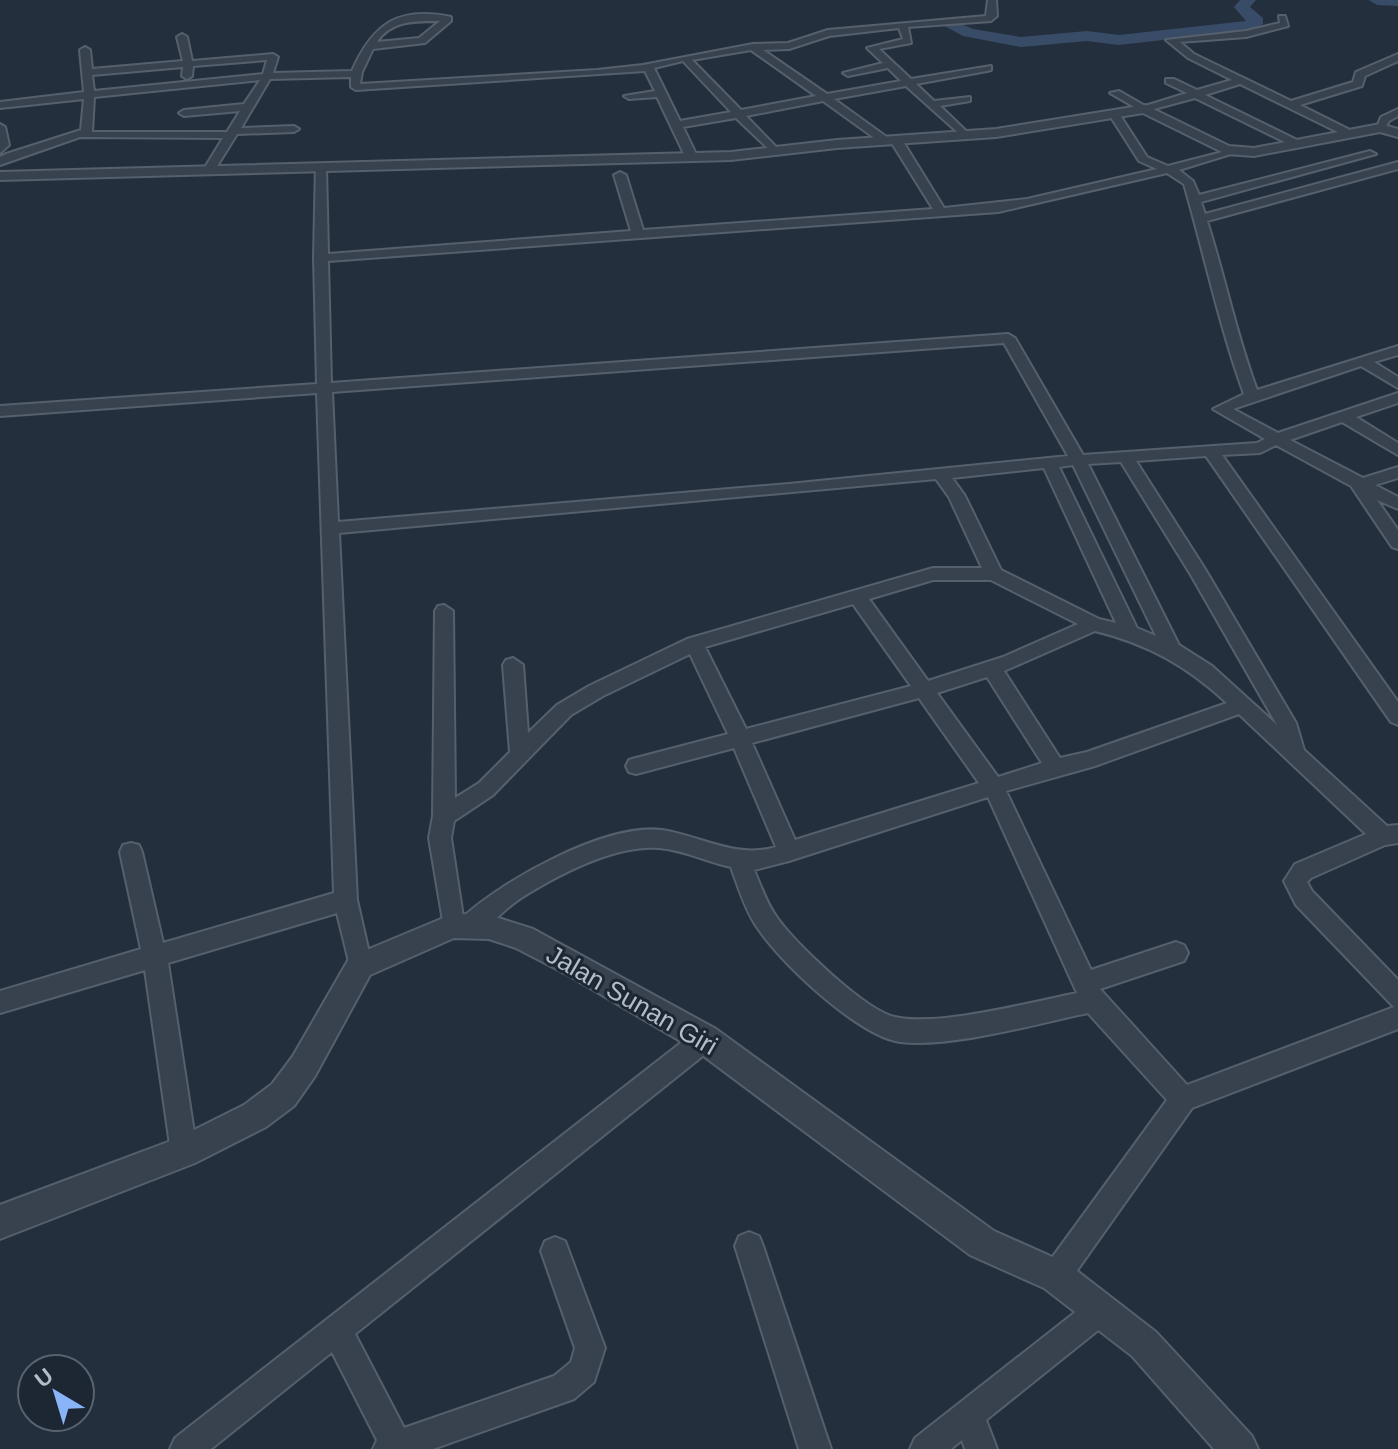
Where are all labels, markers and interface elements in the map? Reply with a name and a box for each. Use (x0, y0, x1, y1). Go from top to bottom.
street label: Jalan Sunan Giri (541, 939, 723, 1061)
north arrow (16, 1353, 96, 1433)
text: U (30, 1363, 58, 1392)

